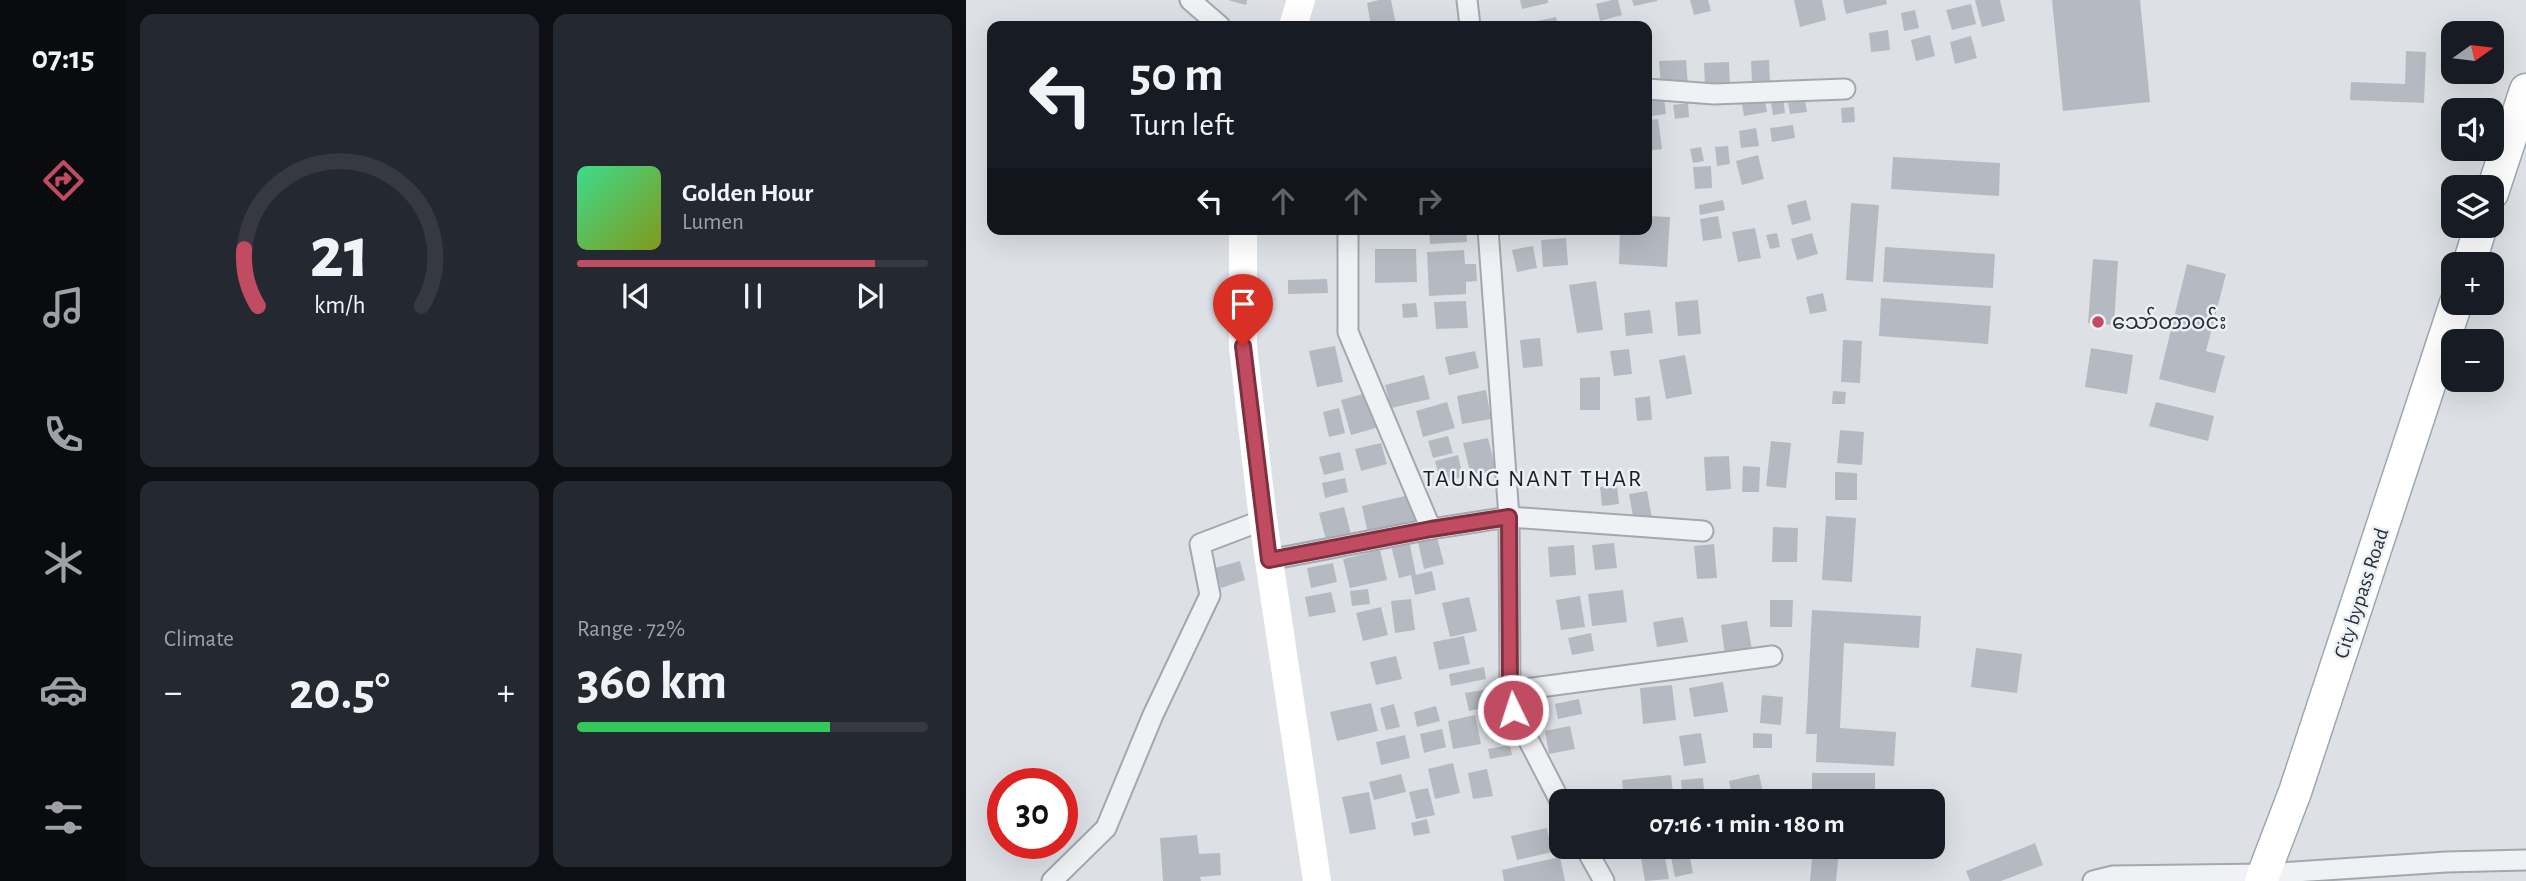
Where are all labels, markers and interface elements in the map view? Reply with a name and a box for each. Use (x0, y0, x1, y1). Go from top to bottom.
north arrow (2441, 21, 2504, 84)
map controls (2441, 21, 2504, 392)
text: 07:15 (31, 42, 95, 74)
icon: left (1015, 49, 1106, 140)
text: 50 m (1130, 51, 1224, 100)
button: sound (2441, 98, 2504, 161)
text: Turn left (1130, 109, 1234, 141)
icon: directions (39, 156, 88, 205)
button: layers (2441, 175, 2504, 238)
text: Golden Hour (682, 180, 813, 206)
icon: left (1191, 182, 1229, 220)
icon: ahead (1264, 182, 1302, 220)
icon: ahead (1337, 182, 1375, 220)
icon: right (1410, 182, 1448, 220)
text: Lumen (682, 211, 744, 234)
text: 21 (309, 219, 370, 292)
button: + (2441, 252, 2504, 315)
pin (1213, 274, 1273, 346)
icon: previous (617, 277, 655, 315)
icon: pause (734, 277, 772, 315)
icon: next (851, 277, 889, 315)
icon: music (39, 283, 88, 332)
icon: arrive (1224, 285, 1262, 323)
text: km/h (314, 293, 365, 318)
place label: သော်တာဝင်း (2112, 306, 2226, 333)
marker: သော်တာဝင်း (2090, 314, 2106, 330)
button: − (2441, 329, 2504, 392)
icon: phone (39, 410, 88, 459)
district label: TAUNG NANT THAR (1423, 467, 1643, 491)
street label: City bypass Road (2331, 525, 2392, 661)
icon: climate (39, 538, 88, 587)
text: Range · 72% (577, 618, 685, 641)
text: Climate (164, 628, 234, 651)
text: 360 km (577, 656, 727, 708)
icon: car (39, 665, 88, 714)
text: 20.5° (289, 666, 390, 718)
position arrow (1476, 673, 1550, 747)
text: − (164, 674, 182, 712)
text: + (497, 674, 515, 712)
speed limit sign: 30 (987, 768, 1078, 859)
icon: filters (39, 793, 88, 842)
text: 07:16 · 1 min · 180 m (1649, 811, 1845, 837)

